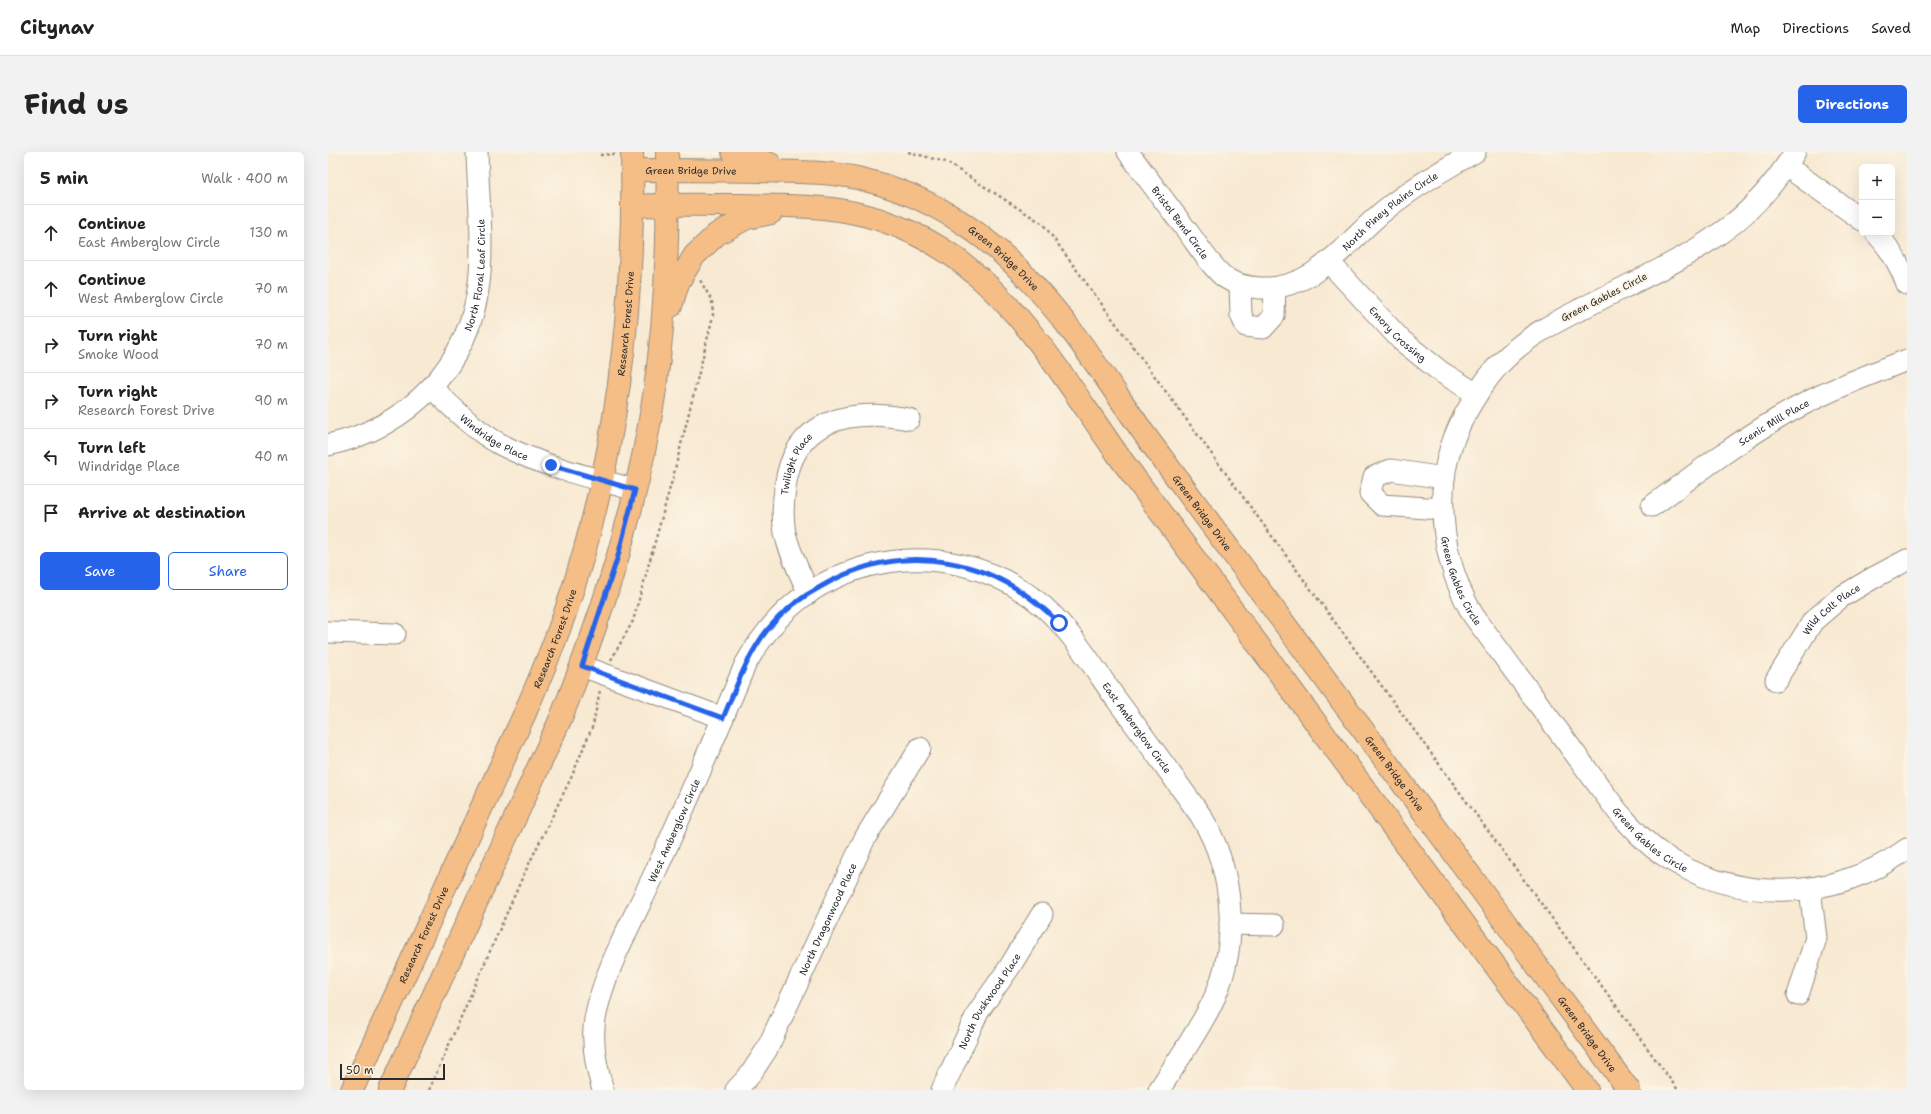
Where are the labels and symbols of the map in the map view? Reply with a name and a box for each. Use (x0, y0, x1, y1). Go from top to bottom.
street label: Green Bridge Drive (645, 164, 737, 177)
street label: North Piney Plains Circle (1339, 168, 1440, 253)
street label: Bristol Bend Circle (1149, 184, 1212, 262)
street label: North Floral Leaf Circle (461, 219, 487, 333)
street label: Green Bridge Drive (966, 222, 1042, 294)
street label: Green Gables Circle (1559, 269, 1650, 324)
street label: Research Forest Drive (614, 270, 636, 377)
street label: Emory Crossing (1367, 303, 1429, 364)
street label: Scenic Mill Place (1736, 396, 1812, 448)
street label: Windridge Place (457, 411, 531, 463)
street label: Twilight Place (778, 429, 815, 496)
route end (542, 456, 560, 474)
street label: Green Bridge Drive (1170, 472, 1235, 554)
street label: Green Gables Circle (1439, 535, 1485, 628)
street label: Wild Colt Place (1799, 580, 1863, 637)
street label: Research Forest Drive (530, 587, 579, 690)
route start (1050, 614, 1068, 632)
street label: East Amberglow Circle (1100, 680, 1175, 776)
street label: Green Bridge Drive (1363, 733, 1428, 814)
street label: West Amberglow Circle (645, 776, 703, 884)
street label: Green Gables Circle (1610, 804, 1691, 875)
street label: North Dragonwood Place (796, 860, 859, 977)
street label: Research Forest Drive (395, 884, 451, 985)
street label: North Duskwood Place (955, 950, 1023, 1051)
street label: Green Bridge Drive (1555, 993, 1620, 1075)
scale bar (340, 1062, 445, 1081)

